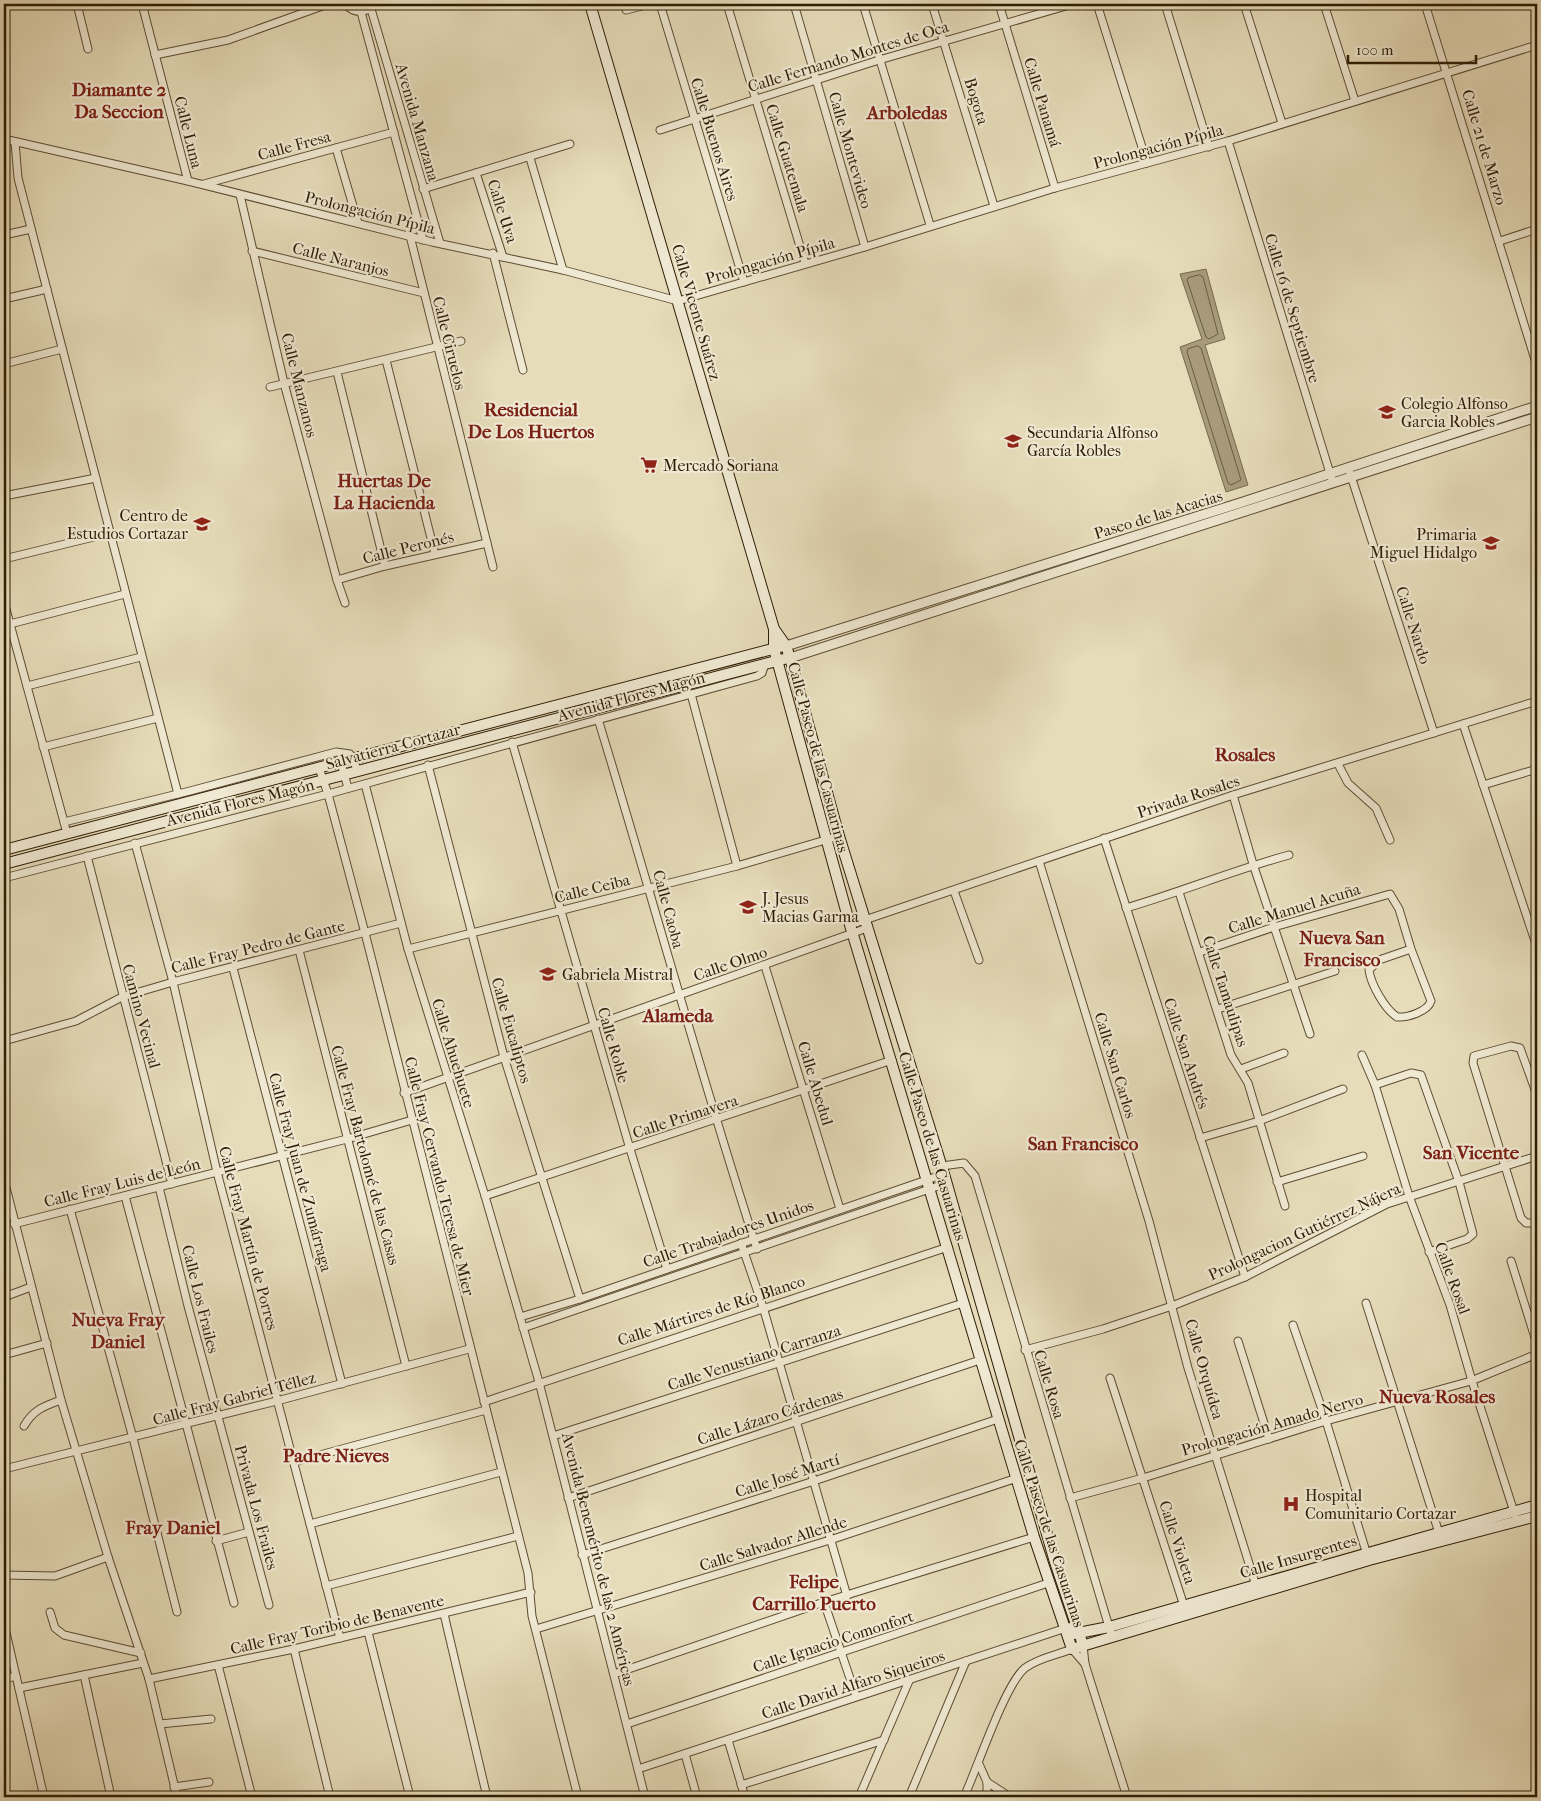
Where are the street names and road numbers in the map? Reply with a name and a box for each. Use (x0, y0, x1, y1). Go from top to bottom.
street label: Calle Fernando Montes de Oca (745, 17, 952, 96)
street label: Calle Panamá (1020, 55, 1065, 150)
street label: Avenida Manzana (391, 60, 444, 184)
street label: Calle Buenos Aires (687, 75, 742, 203)
street label: Bogota (960, 75, 993, 128)
street label: Calle 21 de Marzo (1458, 87, 1511, 207)
street label: Calle Montevideo (825, 89, 876, 211)
street label: Calle Luna (170, 94, 207, 171)
street label: Calle Guatemala (762, 102, 813, 215)
street label: Prolongación Pípila (1091, 120, 1226, 173)
street label: Calle Fresa (256, 126, 333, 164)
street label: Calle Uva (483, 177, 522, 246)
street label: Prolongación Pípila (303, 187, 438, 238)
street label: Calle 16 de Septiembre (1261, 231, 1324, 385)
street label: Prolongación Pípila (703, 233, 838, 288)
street label: Calle Naranjos (291, 238, 391, 281)
street label: Calle Vicente Suárez (668, 242, 725, 382)
street label: Calle Ciruelos (429, 294, 470, 392)
street label: Calle Manzanos (277, 331, 322, 440)
street label: Paseo de las Acacias (1092, 486, 1225, 543)
street label: Calle Peronés (361, 527, 456, 568)
street label: Calle Nardo (1392, 584, 1435, 667)
street label: Calle Paseo de las Casuarinas (784, 660, 853, 855)
street label: Avenida Flores Magón (554, 667, 708, 726)
street label: Salvatierra-Cortazar (324, 719, 463, 774)
street label: Privada Rosales (1135, 771, 1242, 822)
street label: Avenida Flores Magón (163, 775, 317, 830)
street label: Calle Caoba (649, 868, 688, 951)
street label: Calle Ceiba (552, 870, 633, 907)
street label: Calle Manuel Acuña (1226, 879, 1363, 938)
street label: Calle Fray Pedro de Gante (169, 916, 347, 977)
street label: Calle Tamaulipas (1199, 933, 1252, 1049)
street label: Calle Olmo (691, 942, 770, 985)
street label: Camino Vecinal (118, 962, 165, 1071)
street label: Calle Eucaliptos (487, 975, 536, 1085)
street label: Calle San Andrés (1160, 995, 1213, 1111)
street label: Calle Ahuehuete (428, 996, 479, 1110)
street label: Calle Roble (594, 1005, 633, 1085)
street label: Calle San Carlos (1090, 1010, 1141, 1121)
street label: Calle Abedul (794, 1039, 838, 1128)
street label: Calle Fray Bartolomé de las Casas (327, 1043, 404, 1267)
street label: Calle Paseo de las Casuarinas (895, 1049, 970, 1243)
street label: Calle Fray Cervando Teresa de Mier (401, 1055, 479, 1298)
street label: Calle Fray Juan de Zumárraga (265, 1071, 336, 1274)
street label: Calle Primavera (630, 1090, 741, 1142)
street label: Calle Fray Martín de Porres (215, 1144, 282, 1332)
street label: Calle Fray Luis de León (42, 1154, 203, 1211)
street label: Prolongacion Gutiérrez Nájera (1205, 1178, 1404, 1284)
street label: Calle Trabajadores Unidos (640, 1195, 816, 1272)
street label: Calle Rosal (1431, 1239, 1475, 1317)
street label: Calle Los Frailes (178, 1243, 223, 1355)
street label: Calle Mártires de Río Blanco (615, 1271, 807, 1350)
street label: Calle Orquídea (1181, 1317, 1228, 1422)
street label: Calle Venustiano Carranza (665, 1320, 844, 1395)
street label: Calle Rosa (1030, 1347, 1069, 1421)
street label: Calle Fray Gabriel Téllez (151, 1368, 318, 1429)
street label: Calle Lázaro Cárdenas (695, 1384, 845, 1449)
street label: Prolongación Amado Nervo (1179, 1389, 1365, 1460)
street label: Avenida Benemérito de las 2 Américas (558, 1429, 639, 1688)
street label: Calle Paseo de las Casuarinas (1010, 1437, 1089, 1630)
street label: Privada Los Frailes (231, 1443, 282, 1572)
street label: Calle José Martí (733, 1450, 842, 1501)
street label: Calle Violeta (1155, 1498, 1200, 1587)
street label: Calle Salvador Allende (697, 1512, 849, 1575)
street label: Calle Insurgentes (1238, 1531, 1359, 1582)
street label: Calle Fray Toribio de Benavente (228, 1591, 446, 1658)
street label: Calle Ignacio Comonfort (750, 1606, 916, 1676)
street label: Calle David Alfaro Siqueiros (759, 1646, 947, 1723)

